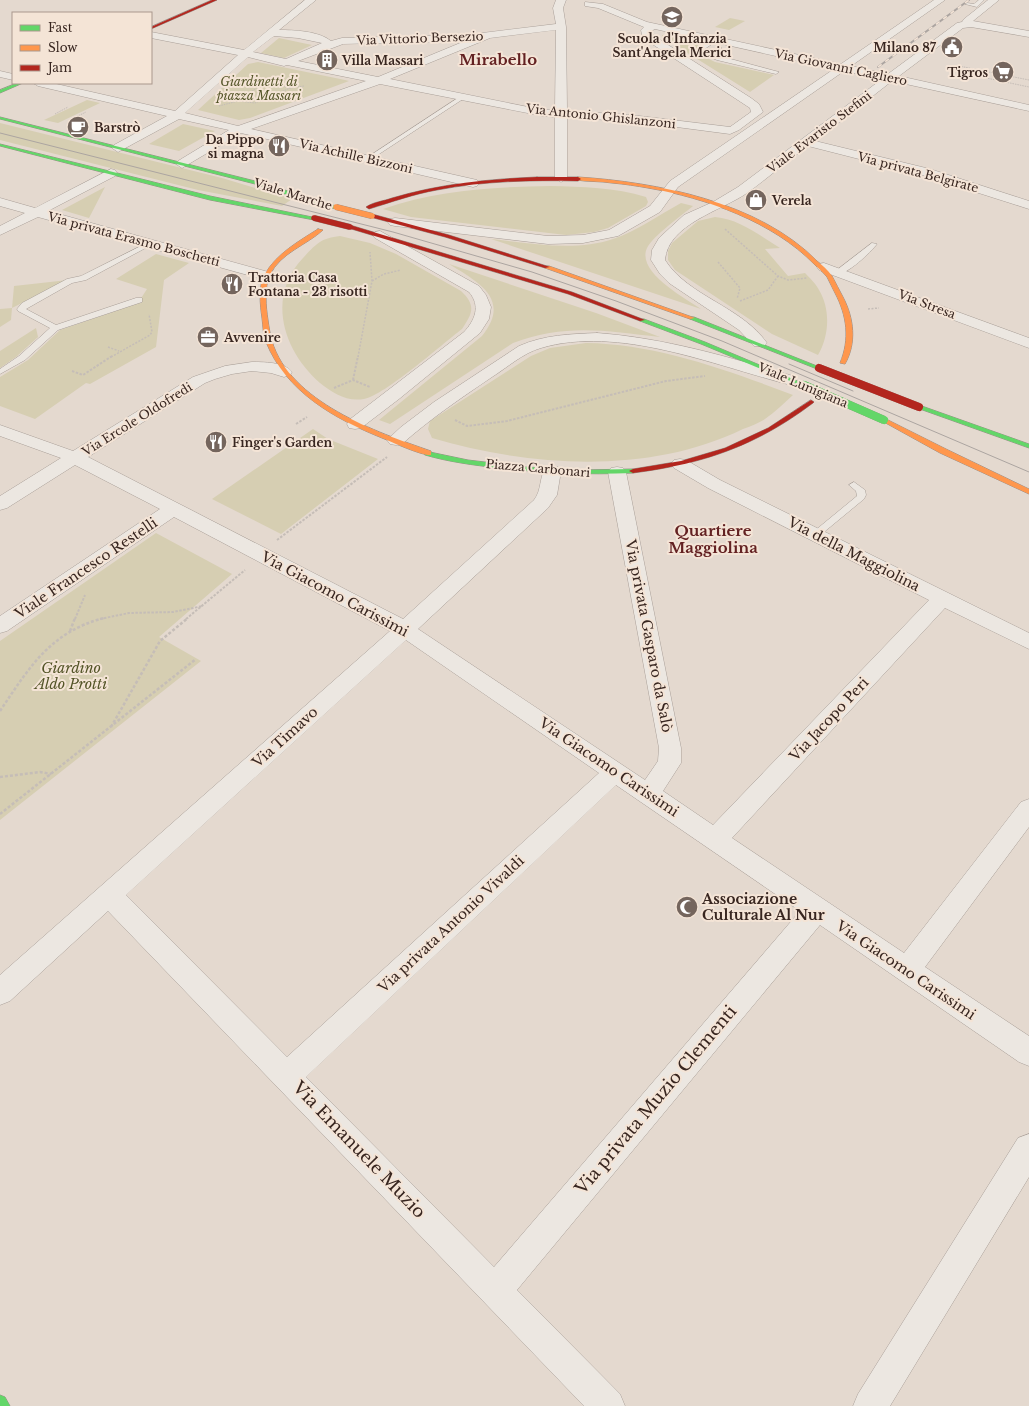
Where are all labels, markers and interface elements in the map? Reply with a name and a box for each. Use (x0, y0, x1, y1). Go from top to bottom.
school or university icon: Scuola d'Infanzia Sant'Angela Merici (659, 4, 685, 30)
legend (12, 12, 152, 84)
text: Fast (48, 20, 73, 35)
street label: Via Vittorio Bersezio (355, 28, 484, 48)
place label: Scuola d'Infanzia Sant'Angela Merici (613, 31, 732, 60)
public building icon: Milano 87 (939, 34, 965, 60)
text: Slow (48, 40, 78, 55)
place label: Milano 87 (873, 40, 937, 55)
street label: Via Giovanni Cagliero (772, 45, 909, 88)
building icon: Villa Massari (314, 47, 340, 73)
district label: Mirabello (459, 50, 537, 69)
place label: Villa Massari (341, 53, 424, 68)
supermarket icon: Tigros (990, 59, 1016, 85)
text: Jam (46, 60, 72, 75)
place label: Tigros (947, 65, 988, 80)
park label: Giardinetti di piazza Massari (215, 74, 302, 103)
street label: Viale Evaristo Stefini (763, 88, 874, 177)
street label: Via Antonio Ghislanzoni (524, 101, 677, 131)
cafe icon: Barstrò (65, 114, 91, 140)
place label: Barstrò (94, 120, 141, 135)
place label: Da Pippo si magna (205, 132, 264, 161)
restaurant icon: Da Pippo si magna (266, 133, 292, 159)
street label: Via Achille Bizzoni (297, 135, 414, 176)
street label: Via privata Belgirate (855, 148, 980, 195)
street label: Viale Marche (251, 175, 334, 213)
shop icon: Verela (743, 187, 769, 213)
place label: Verela (771, 193, 812, 208)
street label: Via privata Erasmo Boschetti (45, 209, 222, 269)
place label: Trattoria Casa Fontana - 23 risotti (248, 270, 368, 299)
restaurant icon: Trattoria Casa Fontana - 23 risotti (219, 271, 245, 297)
street label: Via Stresa (895, 286, 958, 322)
office icon: Avvenire (195, 324, 221, 350)
place label: Avvenire (223, 330, 281, 345)
street label: Viale Lunigiana (755, 359, 851, 411)
street label: Via Ercole Oldofredi (78, 379, 195, 459)
restaurant icon: Finger's Garden (203, 429, 229, 455)
place label: Finger's Garden (232, 435, 332, 450)
street label: Piazza Carbonari (485, 456, 591, 480)
street label: Via della Maggiolina (784, 512, 923, 595)
street label: Viale Francesco Restelli (10, 513, 161, 623)
district label: Quartiere Maggiolina (668, 521, 758, 557)
street label: Via privata Gasparo da Salò (621, 537, 677, 734)
street label: Via Giacomo Carissimi (257, 547, 412, 641)
park label: Giardino Aldo Protti (33, 659, 107, 693)
street label: Via Jacopo Peri (785, 673, 873, 765)
street label: Via Timavo (248, 703, 322, 772)
street label: Via Giacomo Carissimi (535, 713, 682, 821)
street label: Via privata Antonio Vivaldi (374, 851, 528, 997)
place label: Associazione Culturale Al Nur (701, 890, 825, 924)
mosque icon: Associazione Culturale Al Nur (674, 894, 700, 920)
street label: Via Giacomo Carissimi (832, 916, 979, 1024)
street label: Via privata Muzio Clementi (570, 1001, 741, 1200)
street label: Via Emanuele Muzio (288, 1077, 430, 1223)

